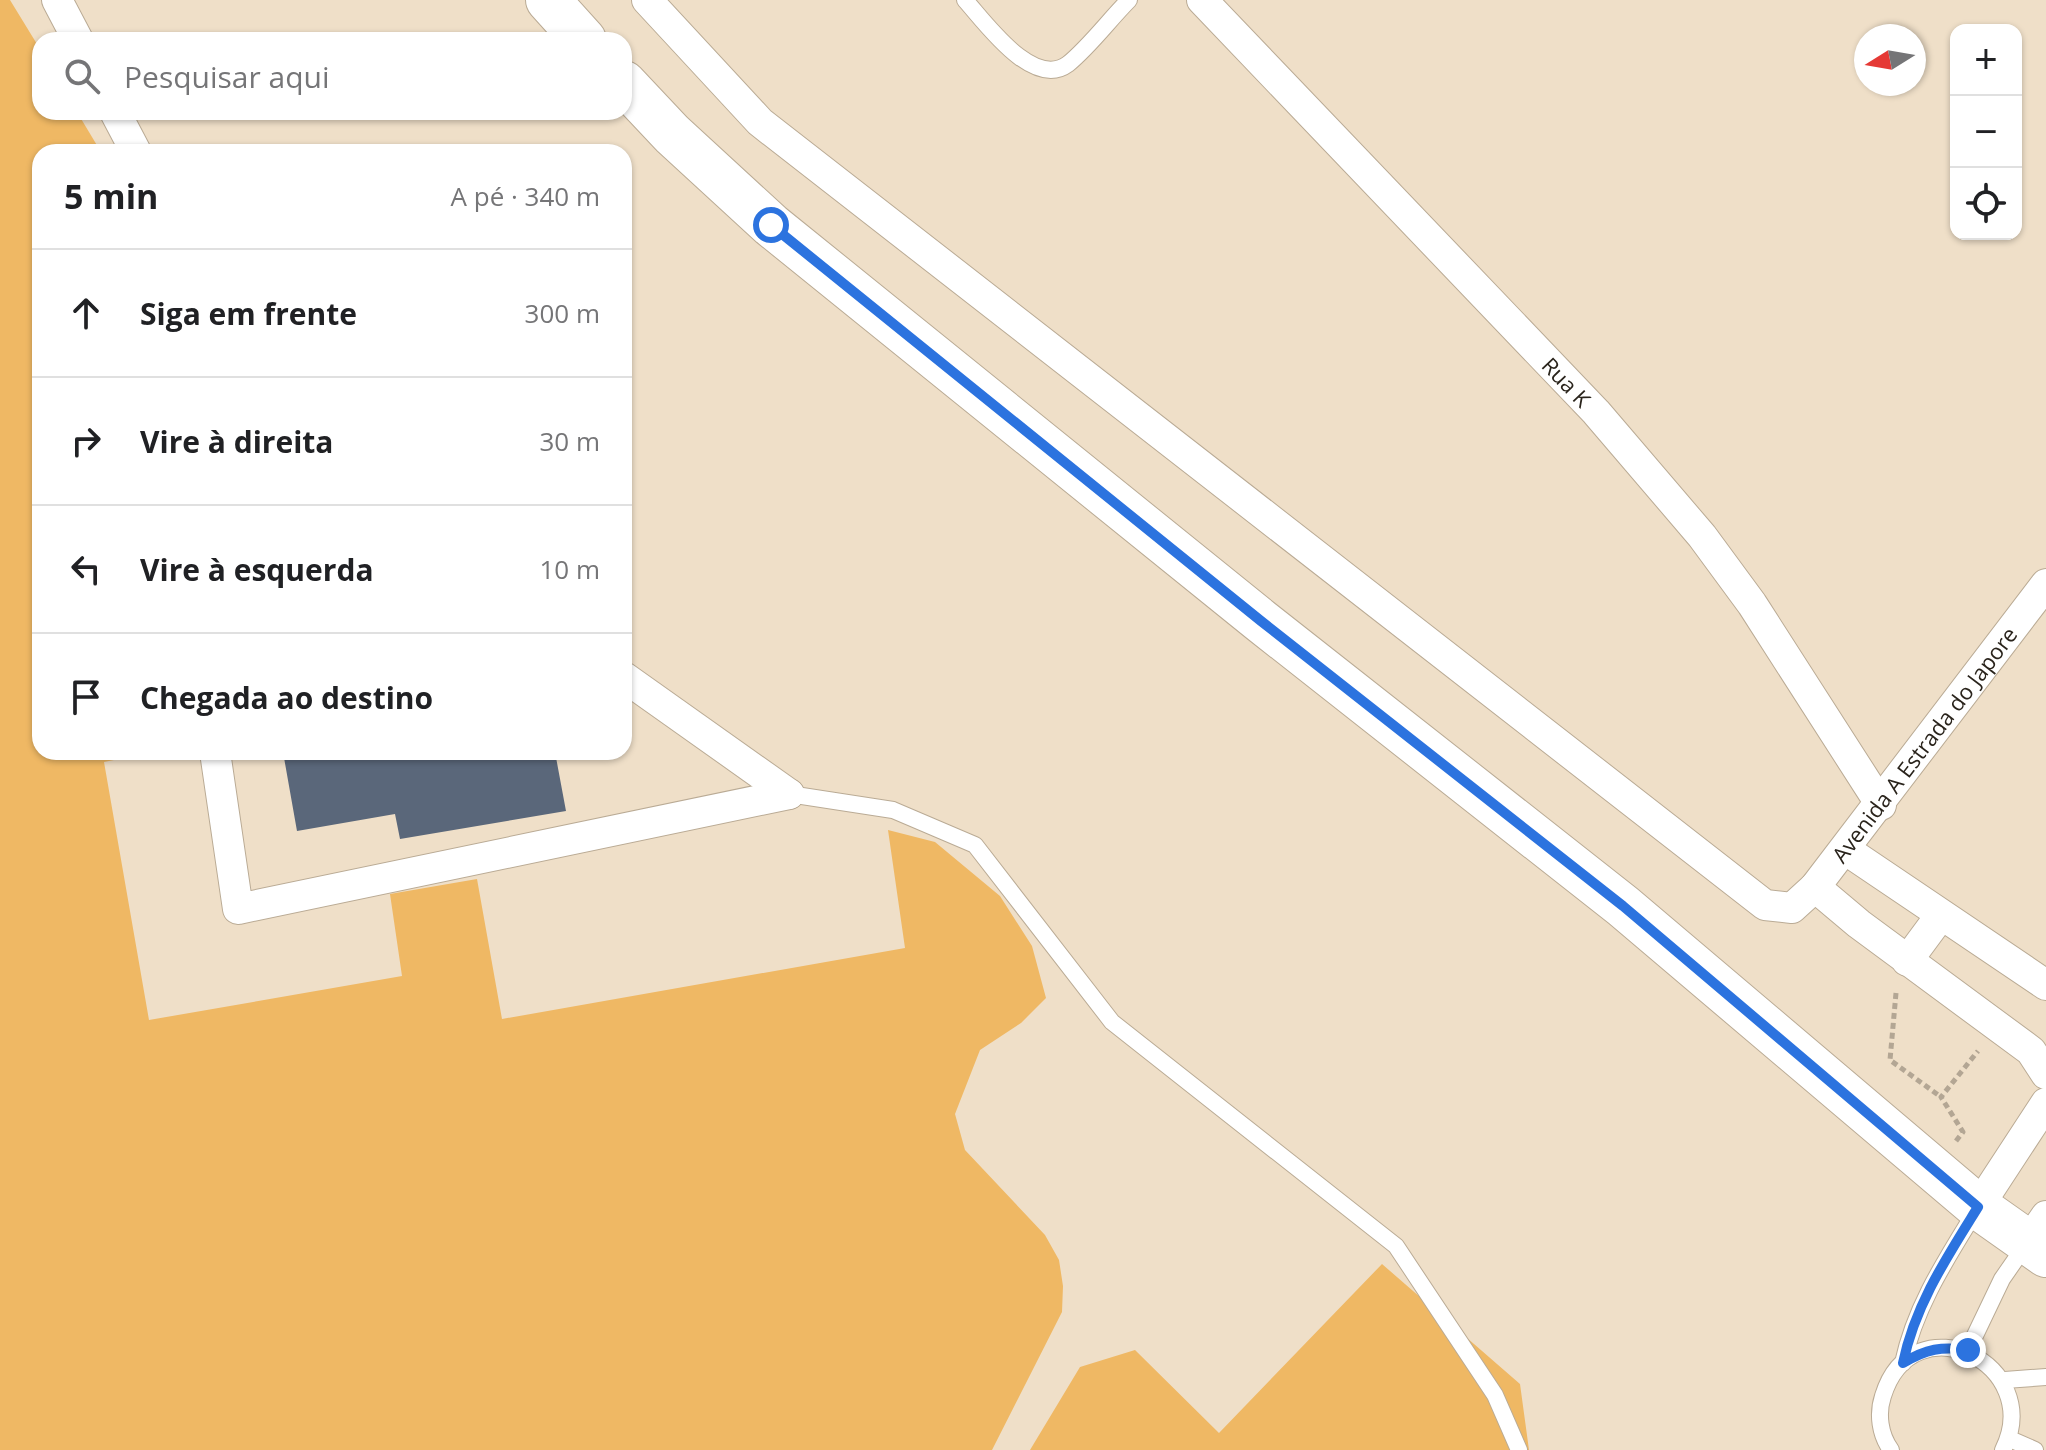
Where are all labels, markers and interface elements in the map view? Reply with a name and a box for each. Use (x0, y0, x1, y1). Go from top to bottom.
north arrow (1854, 24, 1926, 96)
map controls (1950, 24, 2022, 240)
button: + (1950, 24, 2022, 96)
search box (32, 32, 632, 120)
icon: search (60, 54, 104, 98)
text: Pesquisar aqui (124, 56, 330, 97)
button: − (1950, 96, 2022, 168)
button: locate (1950, 168, 2022, 240)
text: 5 min (64, 173, 158, 219)
text: A pé · 340 m (451, 178, 600, 214)
route start (753, 207, 789, 243)
icon: ahead (64, 291, 108, 335)
text: Siga em frente (140, 293, 357, 334)
text: 300 m (525, 295, 600, 331)
street label: Rua K (1536, 350, 1598, 413)
icon: right (64, 419, 108, 463)
text: Vire à direita (140, 421, 334, 462)
text: 30 m (539, 423, 600, 459)
icon: left (64, 547, 108, 591)
text: Vire à esquerda (140, 549, 374, 590)
text: 10 m (539, 551, 600, 587)
street label: Avenida A Estrada do Japore (1824, 620, 2023, 868)
icon: arrive (64, 675, 108, 719)
text: Chegada ao destino (140, 677, 433, 718)
route end (1950, 1332, 1986, 1368)

